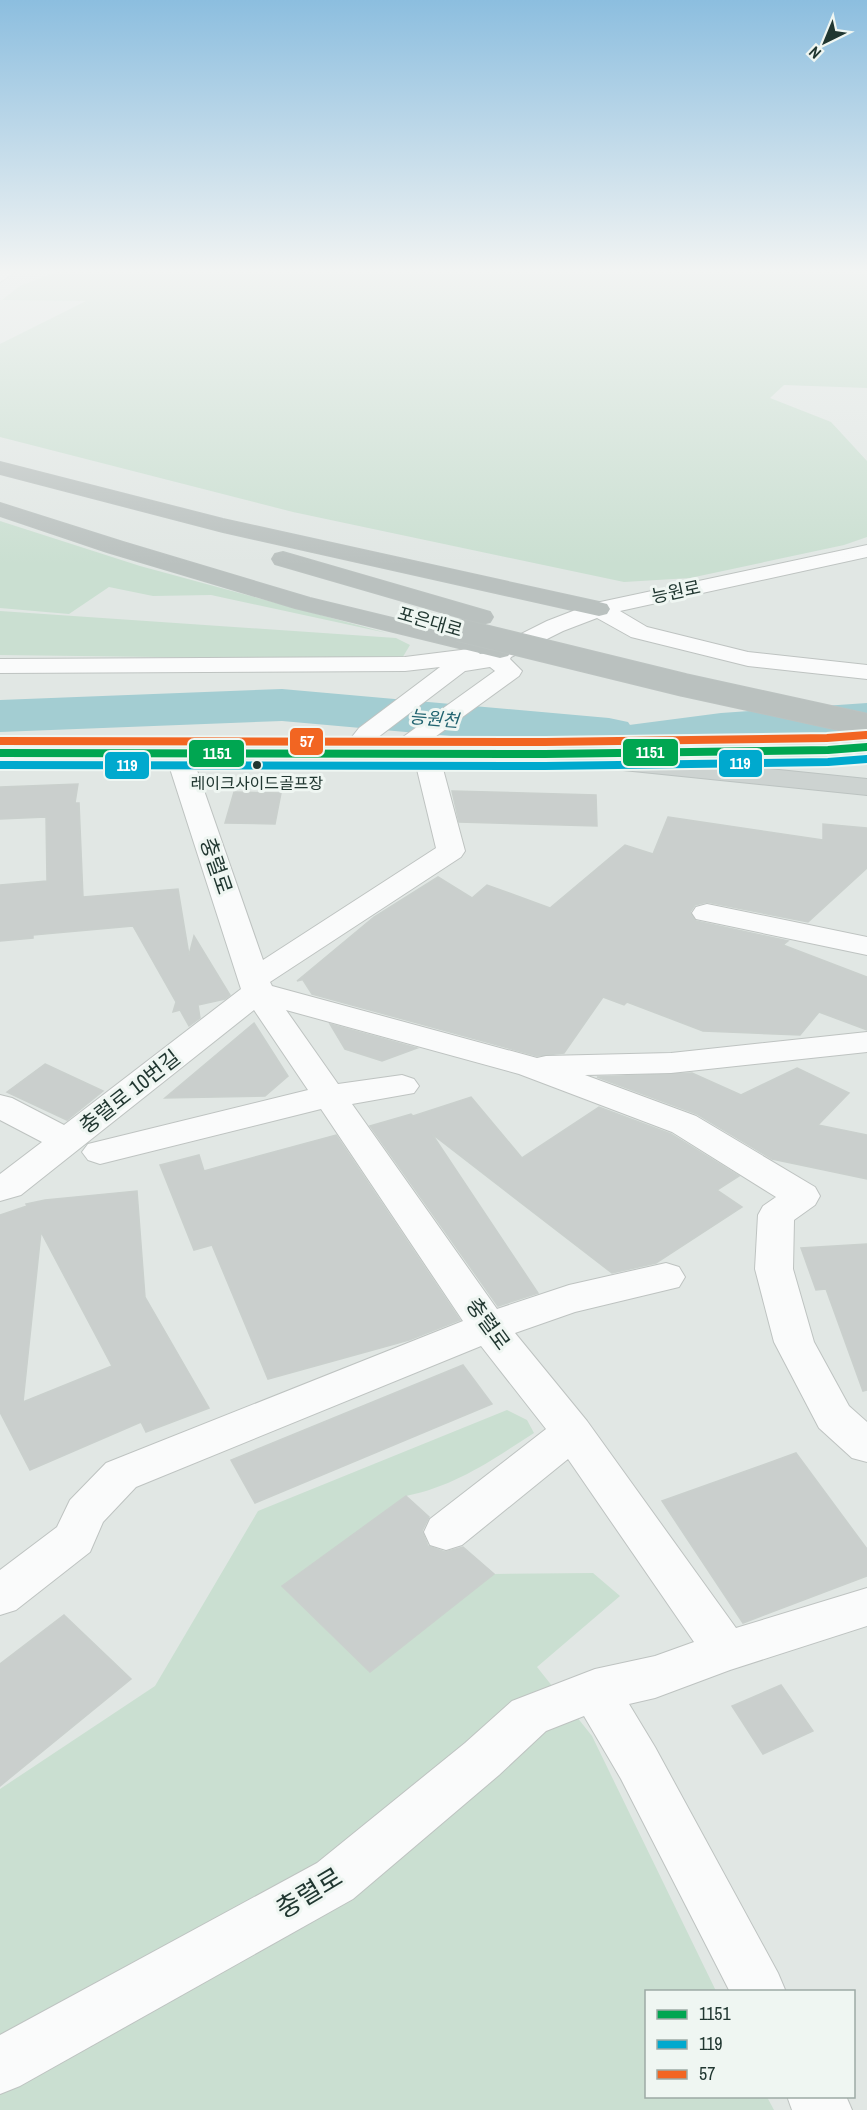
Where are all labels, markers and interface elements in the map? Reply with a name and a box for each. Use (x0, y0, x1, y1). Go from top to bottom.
north arrow (795, 12, 855, 72)
text: N (804, 42, 826, 64)
street label: 능원로 (649, 574, 703, 609)
street label: 포은대로 (395, 600, 465, 643)
water label: 능원천 (408, 704, 462, 733)
line badge: 57 (289, 727, 324, 756)
text: 57 (300, 730, 314, 752)
line badge: 1151 (622, 738, 679, 767)
line badge: 1151 (188, 739, 245, 768)
text: 1151 (636, 741, 665, 763)
text: 1151 (203, 742, 232, 764)
line badge: 119 (718, 749, 763, 778)
line badge: 119 (104, 751, 150, 780)
text: 119 (729, 752, 751, 774)
text: 119 (116, 754, 138, 776)
marker: 레이크사이드골프장 (251, 759, 263, 771)
place label: 레이크사이드골프장 (191, 772, 324, 794)
street label: 충렬로 (193, 834, 240, 898)
street label: 충렬로 10번길 (73, 1043, 186, 1140)
street label: 충렬로 (460, 1292, 517, 1356)
street label: 충렬로 (269, 1859, 349, 1926)
legend (645, 1990, 855, 2098)
text: 1151 (699, 2001, 732, 2026)
text: 119 (699, 2031, 723, 2056)
text: 57 (699, 2061, 715, 2086)

